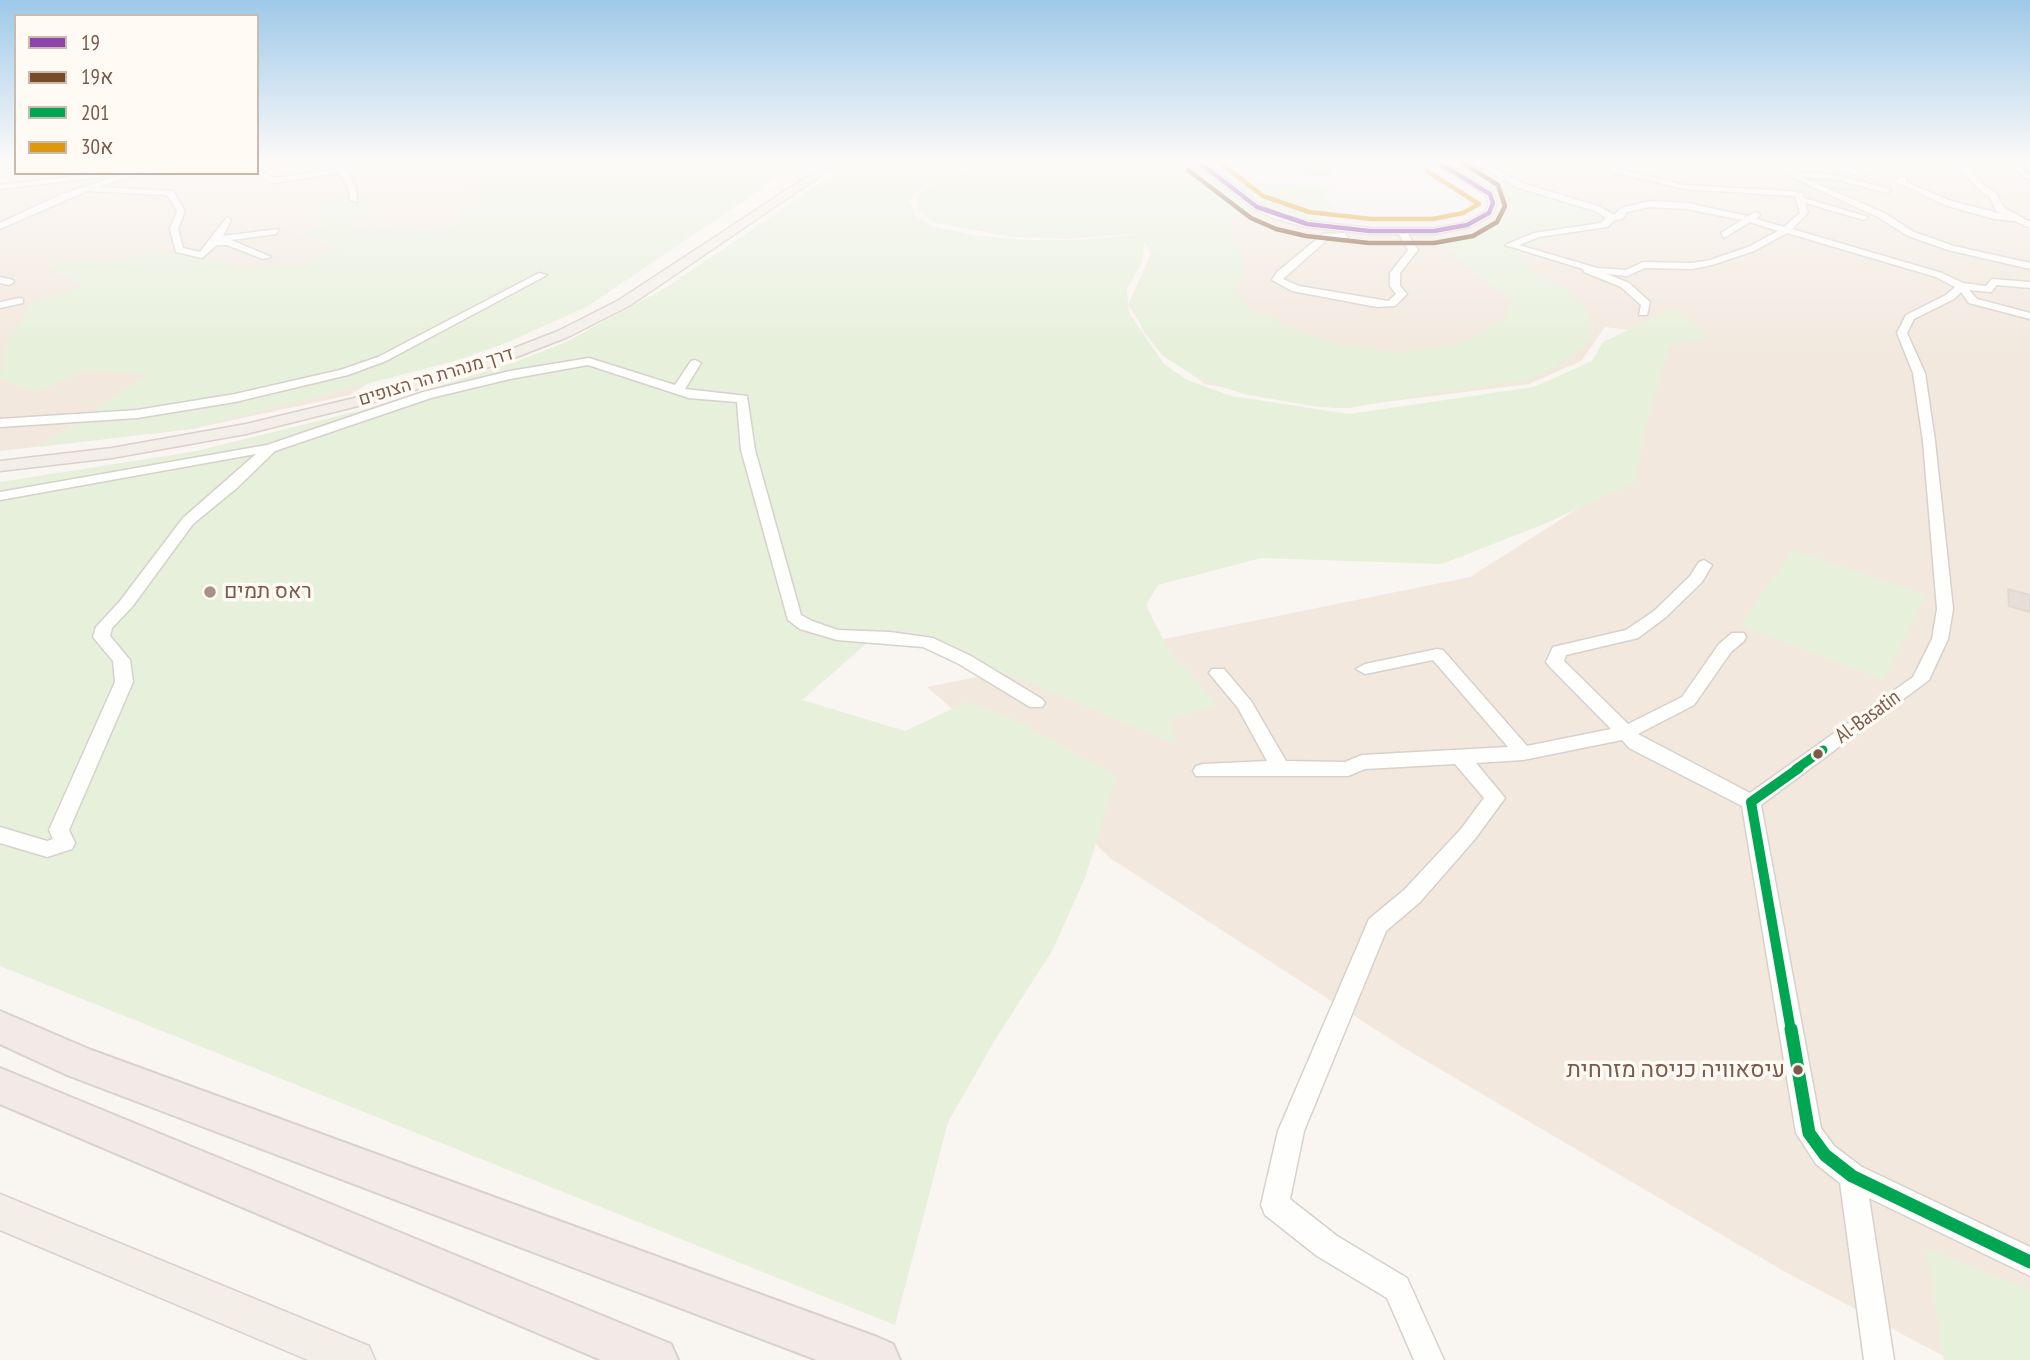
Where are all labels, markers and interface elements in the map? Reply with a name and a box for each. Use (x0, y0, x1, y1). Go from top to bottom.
legend (14, 14, 259, 175)
text: 19 (81, 29, 100, 56)
text: 19א (81, 63, 113, 90)
text: 201 (81, 99, 109, 126)
text: 30א (81, 133, 113, 160)
street label: דרך מנהרת הר הצופים (356, 343, 516, 411)
place label: ראס תמים (224, 579, 312, 605)
marker: ראס תמים (202, 584, 218, 600)
street label: Al-Basatin (1831, 685, 1905, 749)
unlabelled marker (1811, 747, 1825, 761)
place label: עיסאוויה כניסה מזרחית (1566, 1056, 1785, 1084)
marker: עיסאוויה כניסה מזרחית (1791, 1063, 1805, 1077)

